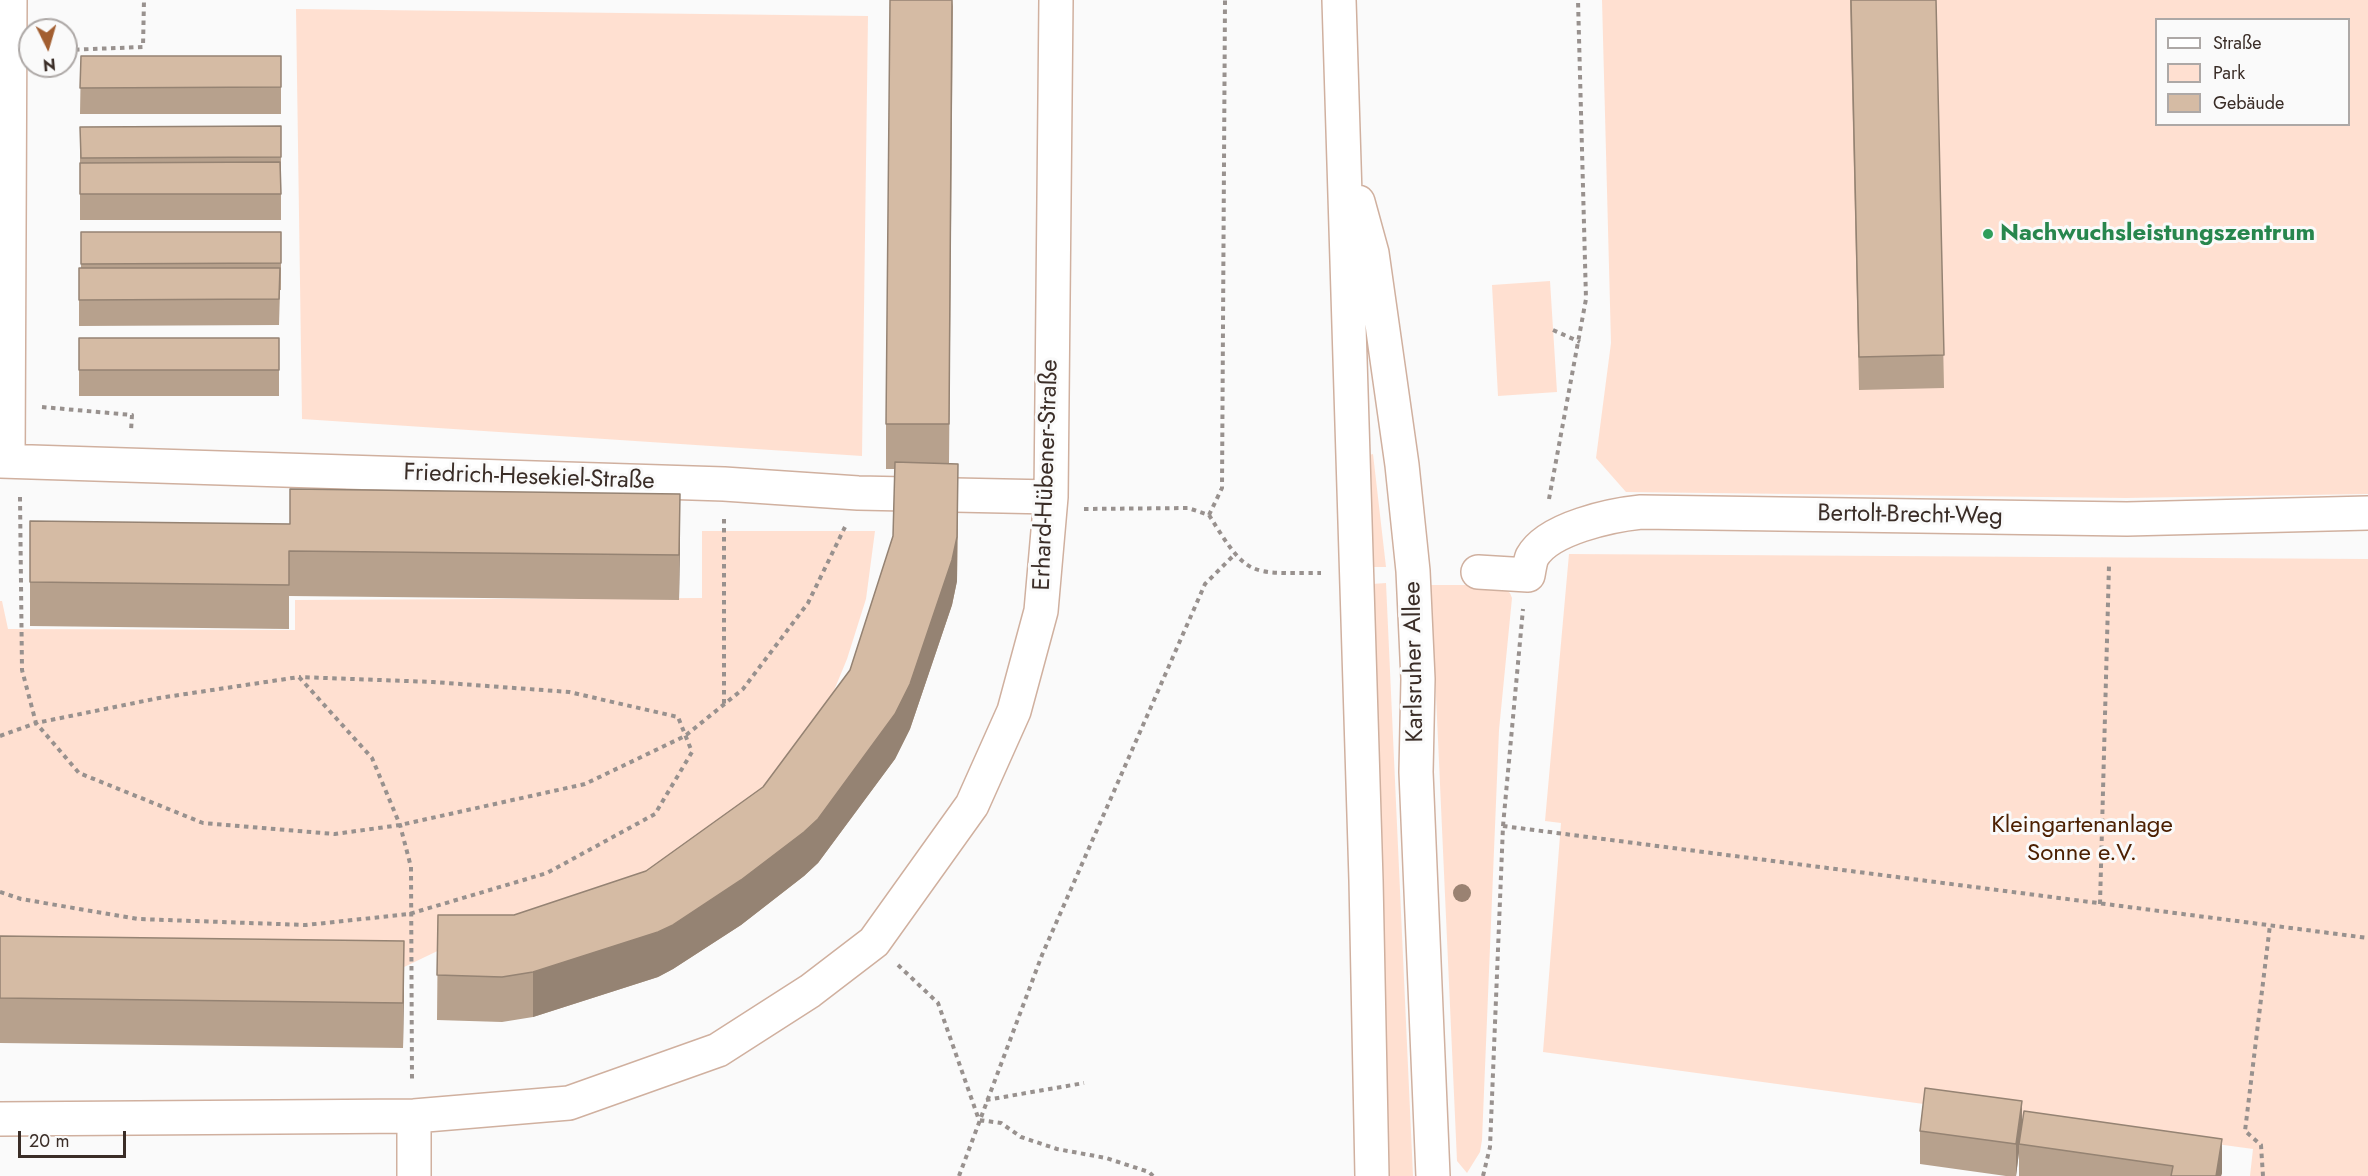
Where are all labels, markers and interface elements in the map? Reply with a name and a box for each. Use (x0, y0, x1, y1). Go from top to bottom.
north arrow (18, 18, 78, 78)
legend (2155, 18, 2350, 126)
text: Straße (2213, 30, 2261, 56)
text: N (42, 52, 57, 76)
text: Park (2213, 60, 2245, 86)
text: Gebäude (2213, 90, 2284, 116)
place label: Nachwuchsleistungszentrum (2000, 220, 2315, 248)
marker: Nachwuchsleistungszentrum (1981, 227, 1995, 241)
street label: Erhard-Hübener-Straße (1029, 359, 1065, 591)
street label: Friedrich-Hesekiel-Straße (403, 459, 655, 497)
street label: Bertolt-Brecht-Weg (1817, 500, 2003, 532)
street label: Karlsruher Allee (1399, 581, 1431, 743)
park label: Kleingartenanlage Sonne e.V. (1991, 812, 2173, 868)
scale bar (21, 1119, 129, 1157)
text: 20 m (29, 1128, 69, 1154)

